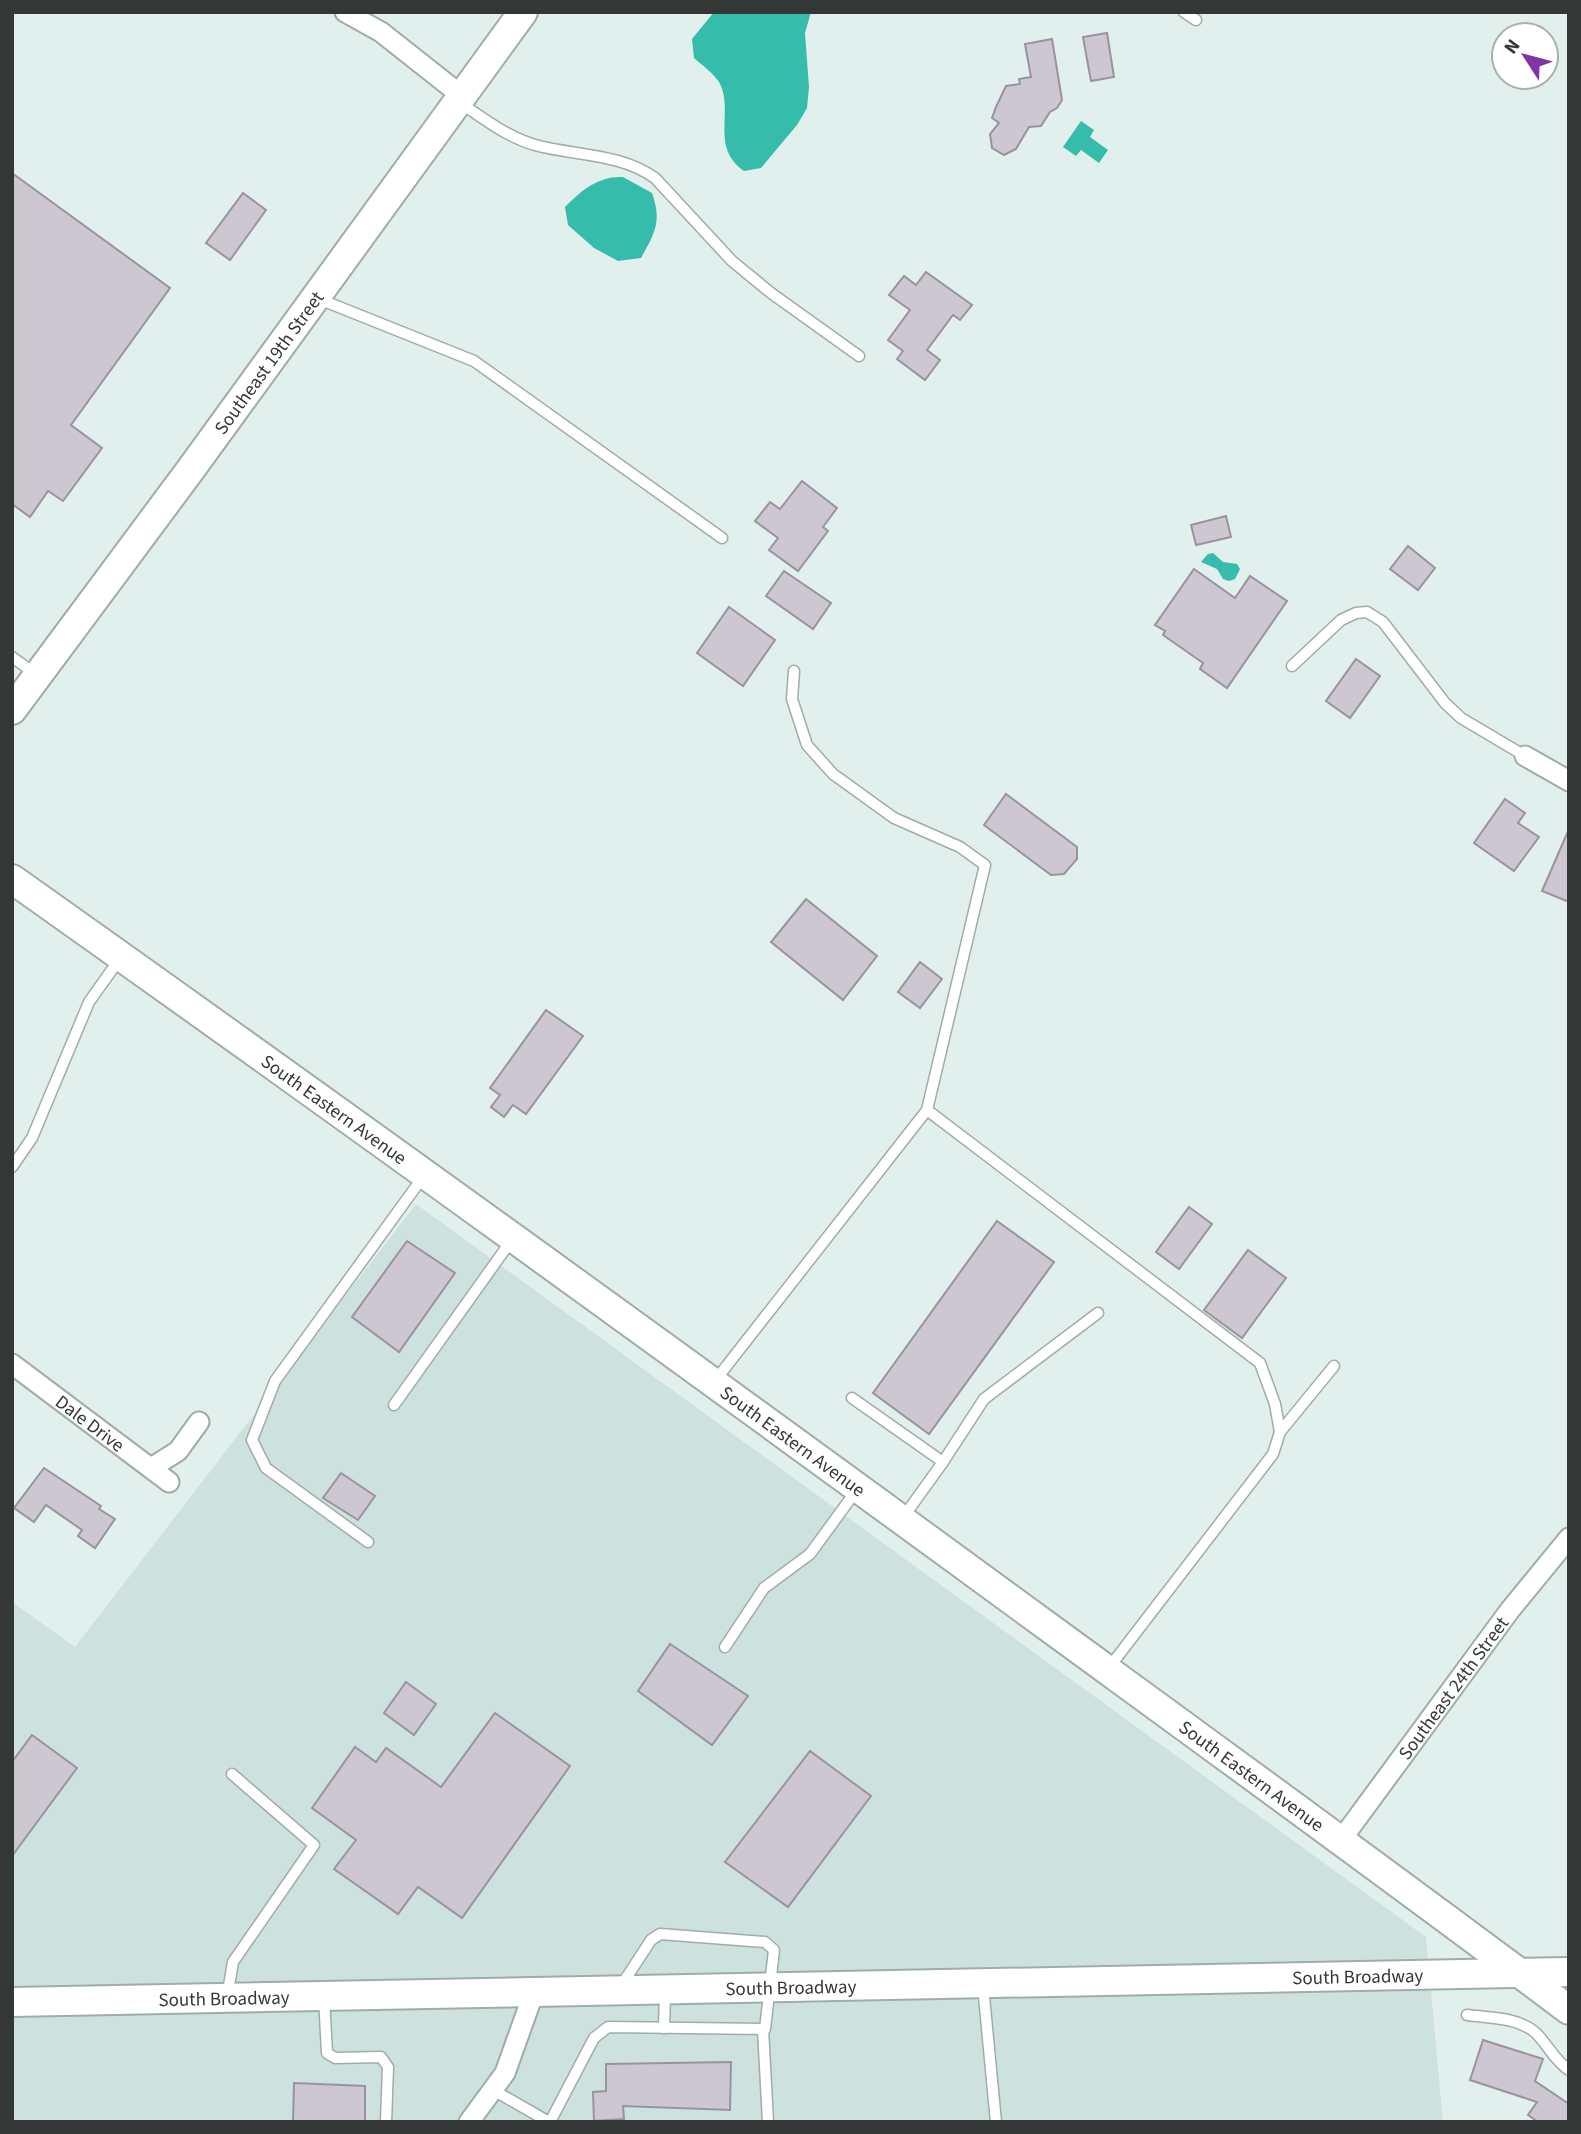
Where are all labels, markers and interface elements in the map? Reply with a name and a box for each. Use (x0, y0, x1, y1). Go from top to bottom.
north arrow (1490, 21, 1560, 91)
text: N (1498, 34, 1527, 60)
street label: Southeast 19th Street (208, 286, 331, 440)
street label: South Eastern Avenue (255, 1049, 412, 1172)
street label: South Eastern Avenue (714, 1380, 870, 1504)
street label: Dale Drive (49, 1389, 130, 1459)
street label: Southeast 24th Street (1393, 1611, 1516, 1766)
street label: South Eastern Avenue (1173, 1715, 1329, 1839)
street label: South Broadway (1292, 1963, 1424, 1992)
street label: South Broadway (725, 1974, 857, 2003)
street label: South Broadway (158, 1985, 290, 2014)

